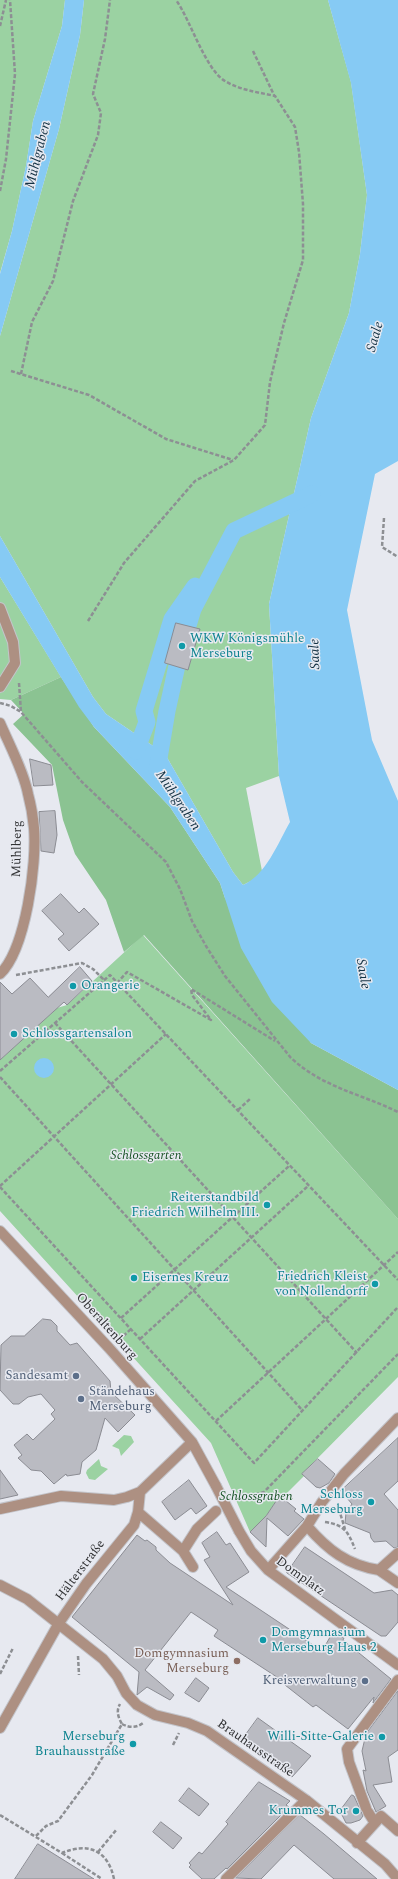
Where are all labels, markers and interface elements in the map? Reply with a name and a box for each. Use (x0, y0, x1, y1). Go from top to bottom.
water label: Mühlgraben (23, 119, 55, 191)
water label: Saale (364, 320, 388, 354)
place label: WKW Königsmühle Merseburg (190, 631, 304, 662)
water label: Saale (307, 638, 325, 670)
marker: WKW Königsmühle Merseburg (177, 641, 187, 651)
water label: Mühlgraben (151, 768, 203, 834)
street label: Mühlberg (10, 820, 26, 878)
water label: Saale (351, 957, 373, 991)
place label: Orangerie (81, 978, 139, 994)
marker: Orangerie (68, 981, 78, 991)
place label: Schlossgartensalon (22, 1026, 132, 1042)
marker: Schlossgartensalon (9, 1029, 19, 1039)
park label: Schlossgarten (110, 1148, 182, 1164)
place label: Reiterstandbild Friedrich Wilhelm III. (131, 1190, 259, 1221)
marker: Reiterstandbild Friedrich Wilhelm III. (262, 1200, 272, 1210)
place label: Friedrich Kleist von Nollendorff (276, 1269, 367, 1300)
place label: Eisernes Kreuz (142, 1270, 229, 1286)
marker: Eisernes Kreuz (129, 1273, 139, 1283)
marker: Friedrich Kleist von Nollendorff (370, 1279, 380, 1289)
street label: Oberaltenburg (72, 1290, 140, 1364)
place label: Sandesamt (6, 1368, 68, 1384)
marker: Sandesamt (71, 1371, 81, 1381)
place label: Ständehaus Merseburg (89, 1384, 155, 1415)
marker: Ständehaus Merseburg (76, 1394, 86, 1404)
place label: Schloss Merseburg (300, 1487, 363, 1518)
park label: Schlossgraben (219, 1489, 293, 1505)
marker: Schloss Merseburg (366, 1497, 376, 1507)
street label: Hälterstraße (53, 1537, 109, 1605)
street label: Domplatz (272, 1554, 328, 1600)
place label: Domgymnasium Merseburg Haus 2 (271, 1625, 376, 1656)
marker: Domgymnasium Merseburg Haus 2 (258, 1635, 268, 1645)
place label: Domgymnasium Merseburg (134, 1646, 229, 1677)
marker: Domgymnasium Merseburg (232, 1656, 242, 1666)
place label: Kreisverwaltung (262, 1673, 357, 1689)
marker: Kreisverwaltung (360, 1676, 370, 1686)
street label: Brauhausstraße (214, 1717, 296, 1781)
place label: Merseburg Brauhausstraße (35, 1729, 125, 1760)
place label: Willi-Sitte-Galerie (267, 1729, 374, 1745)
marker: Willi-Sitte-Galerie (377, 1732, 387, 1742)
marker: Merseburg Brauhausstraße (128, 1739, 138, 1749)
place label: Krummes Tor (268, 1803, 348, 1819)
marker: Krummes Tor (351, 1806, 361, 1816)

